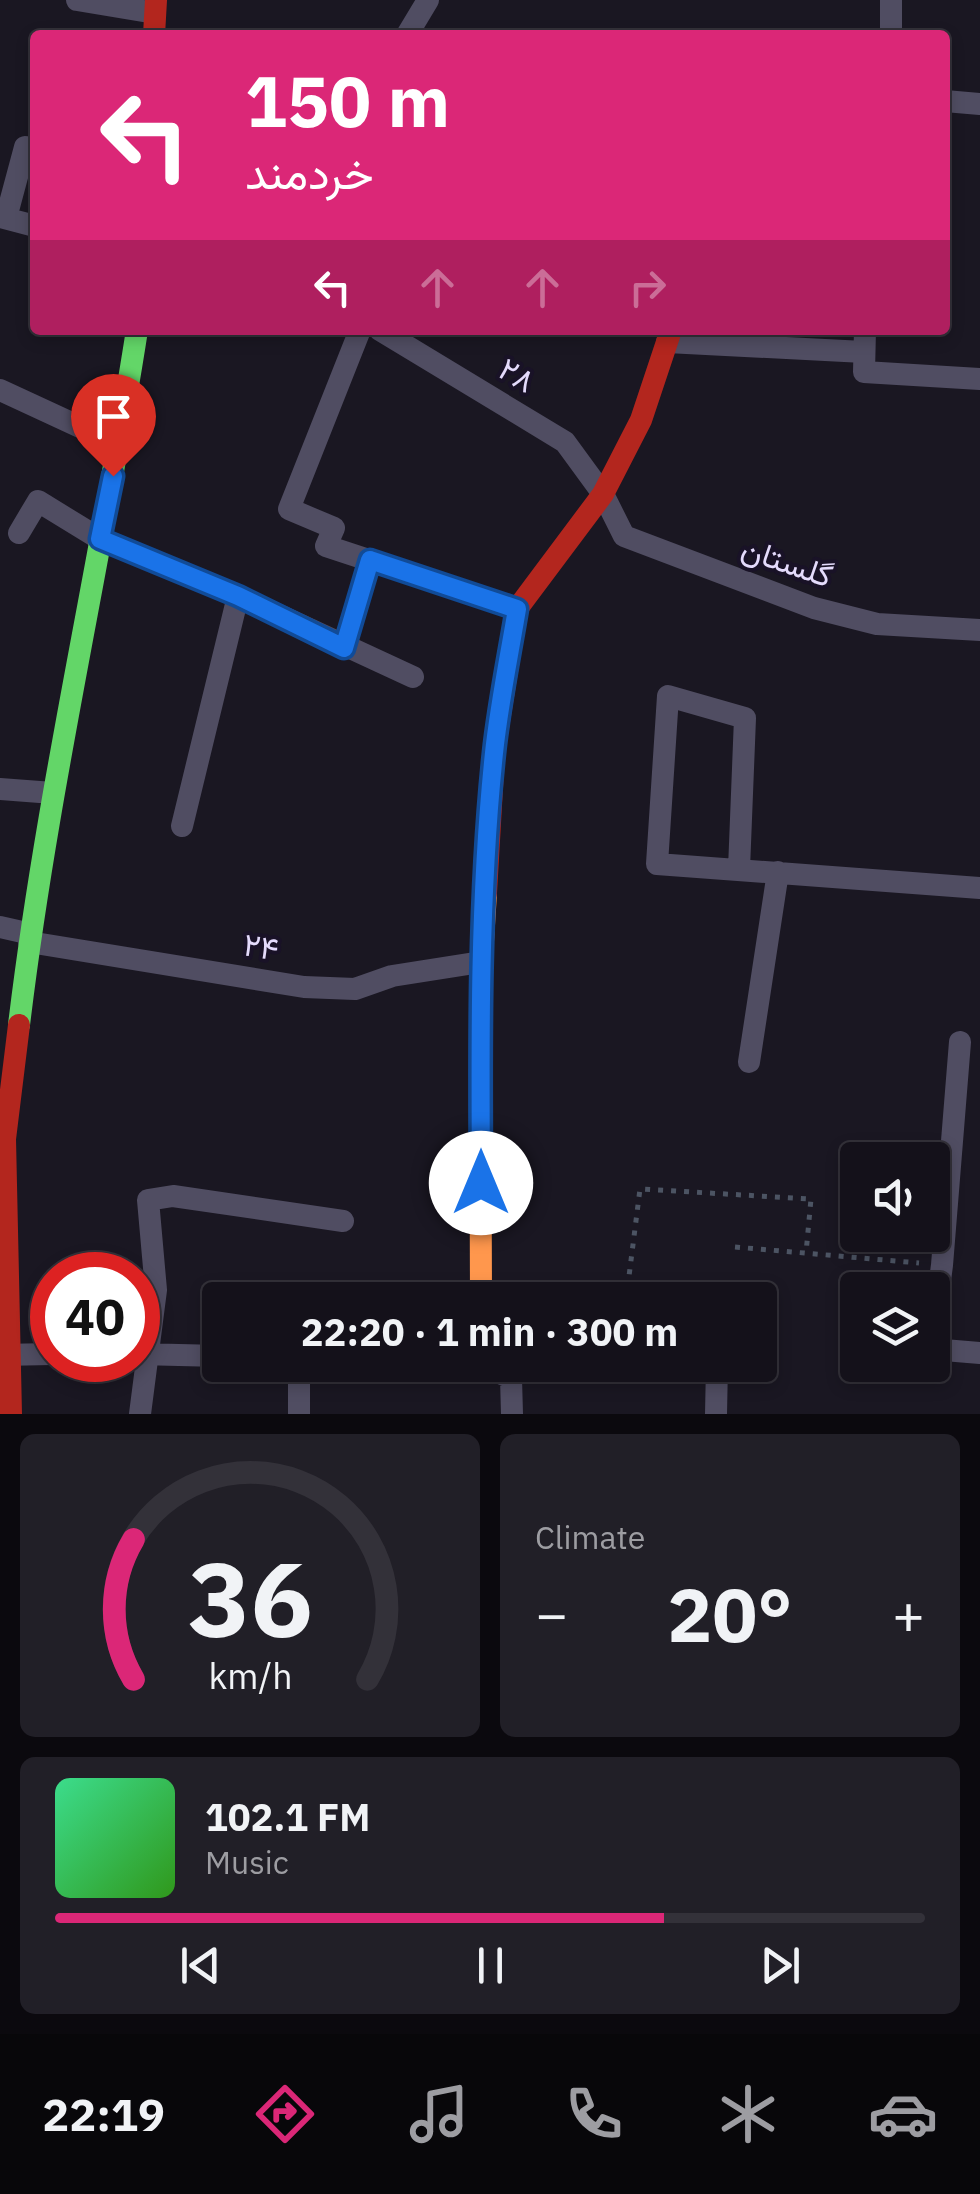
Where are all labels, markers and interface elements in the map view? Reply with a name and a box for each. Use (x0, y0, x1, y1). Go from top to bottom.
text: 150 m (245, 55, 450, 146)
icon: left (80, 70, 210, 200)
text: خردمند (245, 143, 374, 201)
icon: left (305, 260, 360, 315)
icon: ahead (410, 260, 465, 315)
icon: ahead (515, 260, 570, 315)
icon: right (620, 260, 675, 315)
street label: ۲۸ (491, 347, 544, 401)
pin (71, 374, 156, 477)
icon: arrive (86, 389, 141, 444)
street label: گلستان (736, 526, 838, 596)
street label: ۲۴ (241, 923, 282, 969)
position arrow (429, 1131, 533, 1235)
map controls (840, 1142, 950, 1382)
button: sound (840, 1142, 950, 1252)
speed limit sign: 40 (30, 1252, 160, 1382)
button: layers (840, 1272, 950, 1382)
text: 22:20 · 1 min · 300 m (301, 1307, 678, 1356)
text: Climate (535, 1516, 645, 1558)
text: 36 (188, 1530, 312, 1666)
text: 20° (667, 1565, 793, 1663)
text: − (535, 1578, 568, 1649)
text: + (892, 1578, 925, 1649)
text: km/h (208, 1652, 292, 1699)
text: 102.1 FM (205, 1792, 370, 1841)
text: Music (205, 1841, 289, 1883)
icon: previous (173, 1938, 228, 1993)
icon: pause (463, 1938, 518, 1993)
icon: next (753, 1938, 808, 1993)
icon: directions (250, 2079, 320, 2149)
icon: music (404, 2079, 474, 2149)
icon: phone (559, 2079, 629, 2149)
icon: climate (713, 2079, 783, 2149)
icon: car (868, 2079, 938, 2149)
text: 22:19 (42, 2085, 165, 2143)

